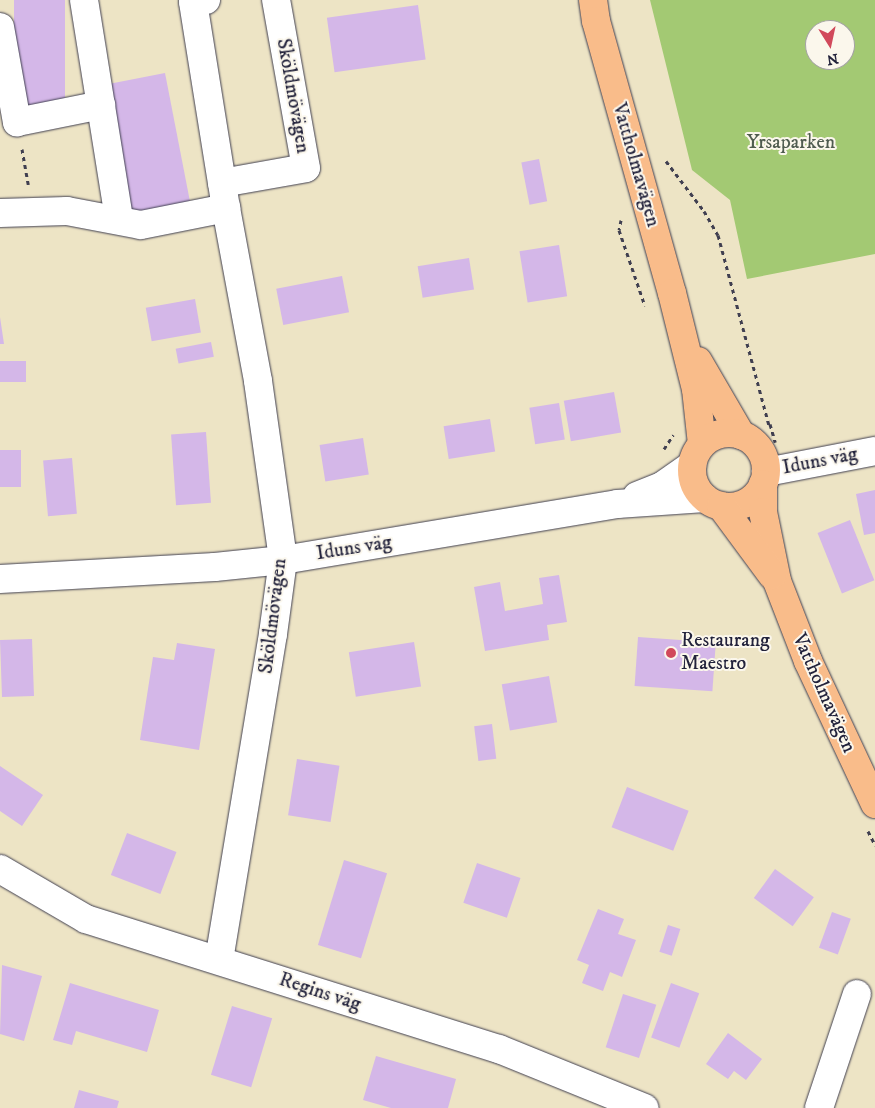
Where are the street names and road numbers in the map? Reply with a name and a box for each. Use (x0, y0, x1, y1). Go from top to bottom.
street label: Sköldmövägen (271, 37, 315, 155)
street label: Vattholmavägen (607, 100, 665, 230)
street label: Iduns väg (780, 442, 860, 480)
street label: Iduns väg (315, 530, 393, 566)
street label: Sköldmövägen (254, 557, 292, 675)
street label: Vattholmavägen (787, 630, 861, 756)
street label: Regins väg (276, 967, 364, 1017)

